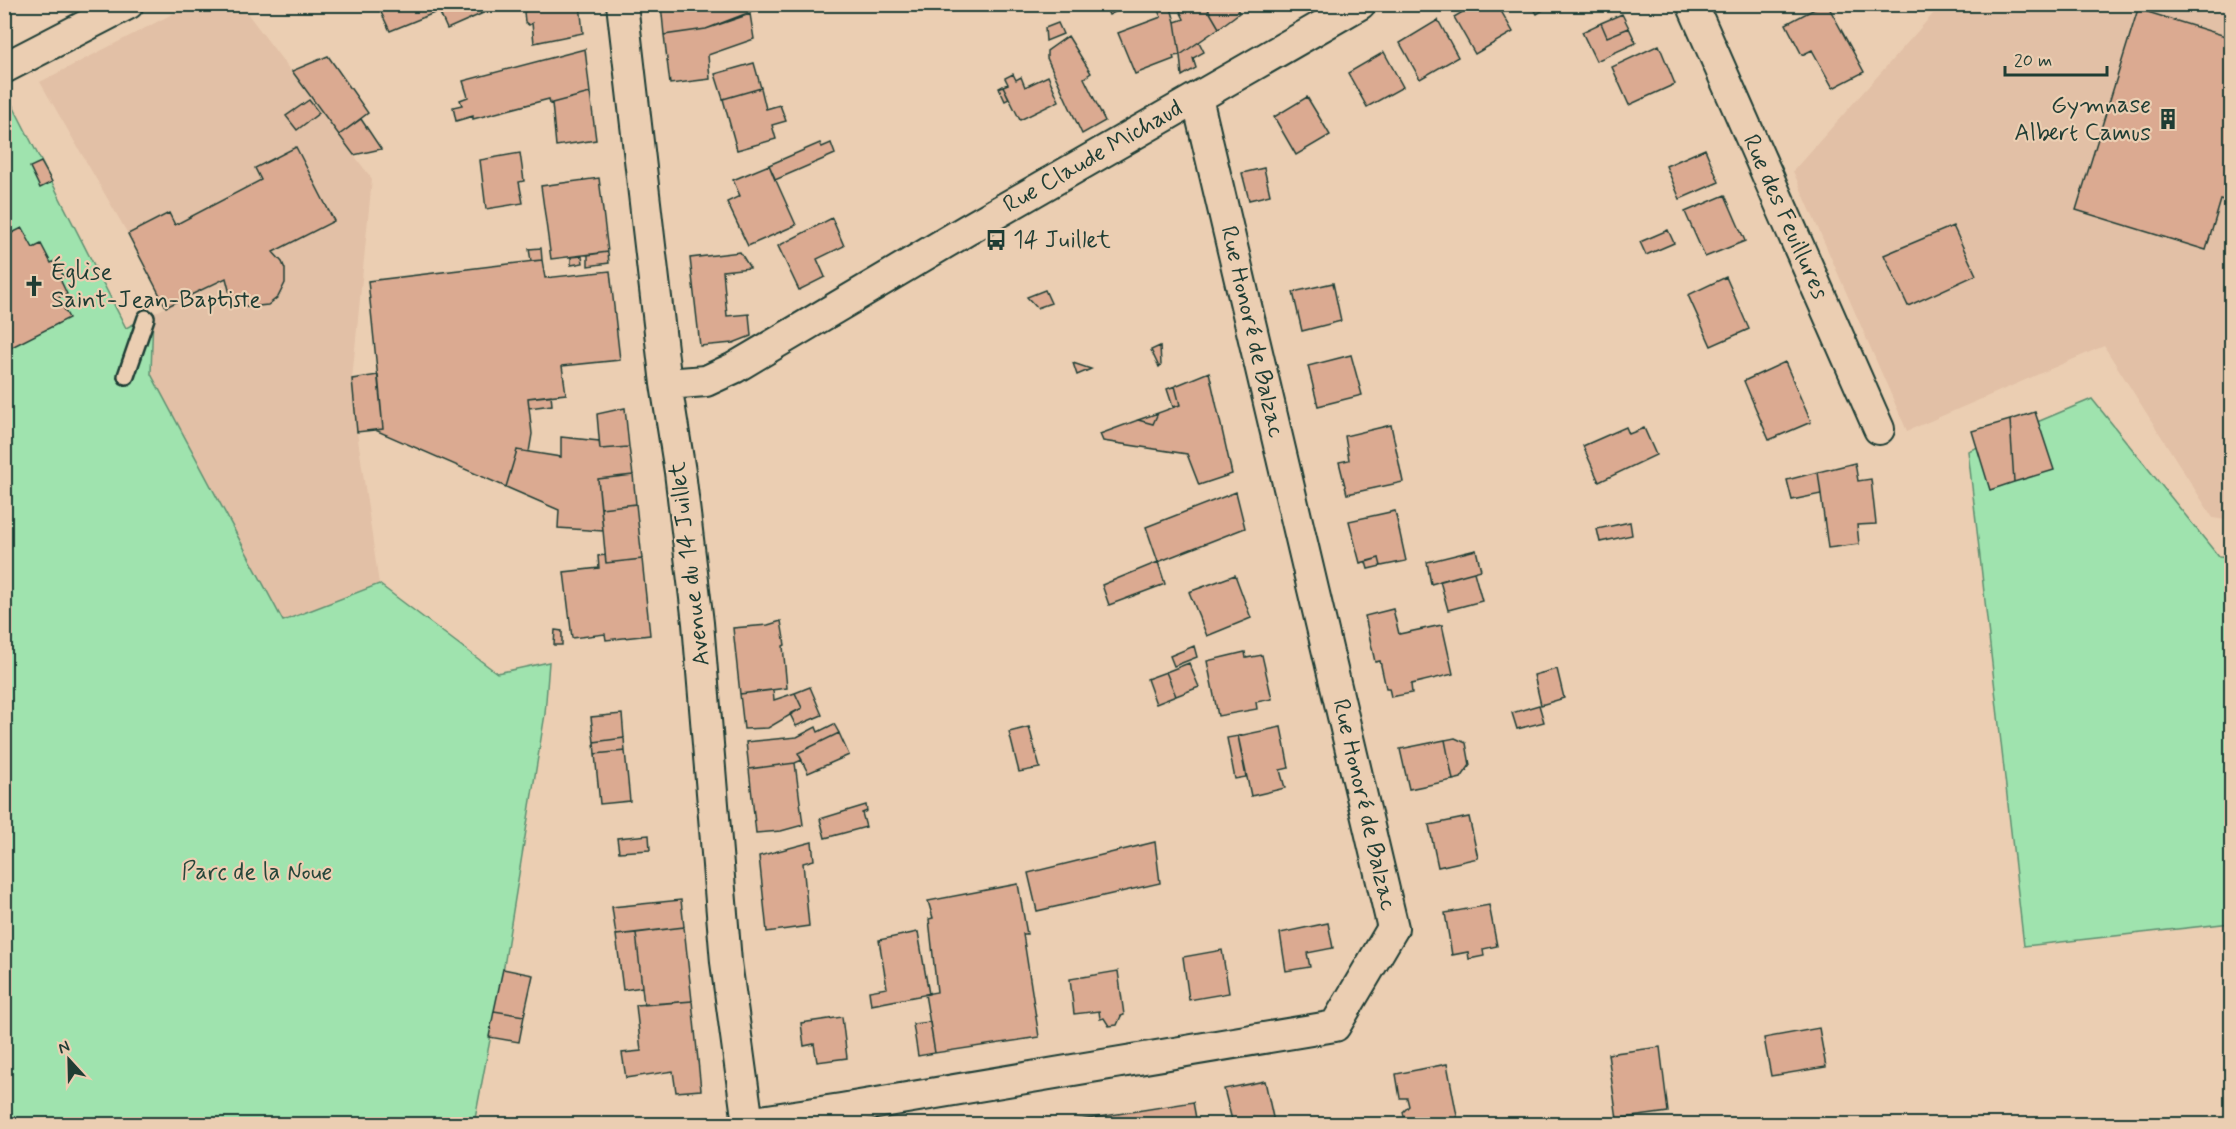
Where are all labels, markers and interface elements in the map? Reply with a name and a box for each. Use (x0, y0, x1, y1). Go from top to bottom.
scale bar (2005, 39, 2107, 77)
text: 20 m (2014, 49, 2052, 73)
place label: Gymnase Albert Camus (2014, 90, 2151, 149)
street label: Rue Claude Michaud (998, 93, 1188, 221)
building icon: Gymnase Albert Camus (2156, 107, 2180, 131)
street label: Rue des Feuillures (1735, 130, 1835, 305)
street label: Rue Honoré de Balzac (1213, 223, 1291, 441)
place label: 14 Juillet (1013, 225, 1111, 256)
bus stop icon: 14 Juillet (984, 228, 1008, 252)
place label: Église Saint-Jean-Baptiste (51, 255, 261, 316)
church icon: Église Saint-Jean-Baptiste (22, 274, 46, 298)
street label: Avenue du 14 Juillet (662, 460, 718, 668)
street label: Rue Honoré de Balzac (1325, 696, 1403, 914)
park label: Parc de la Noue (182, 857, 332, 888)
north arrow (39, 1030, 99, 1090)
text: N (55, 1036, 73, 1059)

